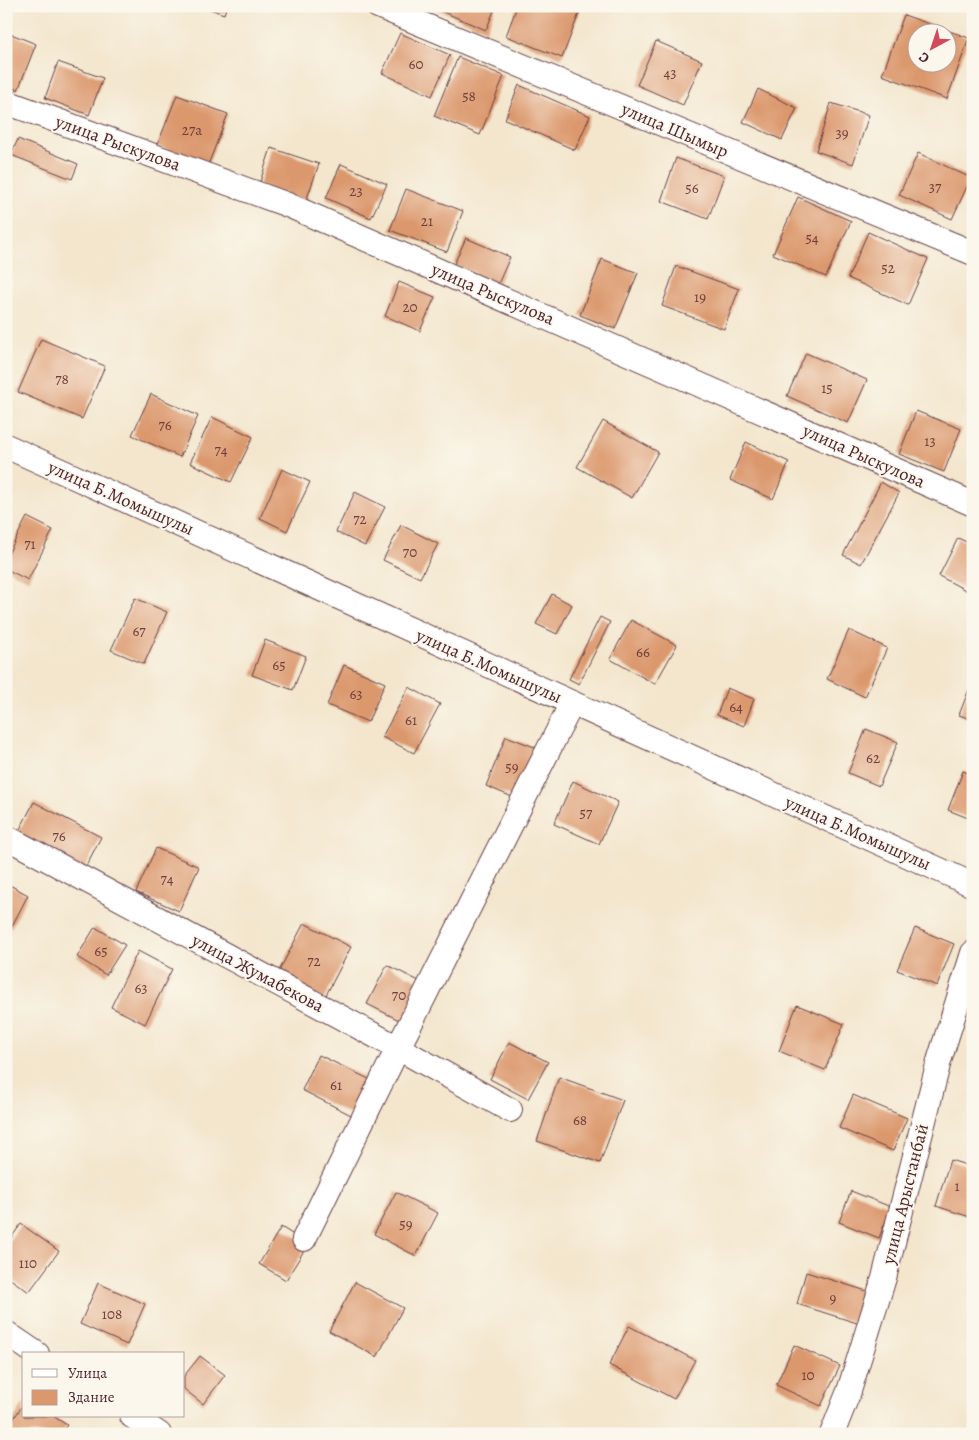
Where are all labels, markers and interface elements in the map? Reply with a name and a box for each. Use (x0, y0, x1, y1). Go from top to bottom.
north arrow (906, 22, 956, 72)
text: С (914, 47, 933, 68)
house number: 60 (409, 54, 423, 74)
house number: 43 (663, 63, 677, 83)
house number: 58 (462, 86, 476, 106)
street label: улица Шымыр (617, 96, 732, 163)
street label: улица Рыскулова (51, 109, 185, 177)
house number: 27а (182, 120, 202, 140)
house number: 39 (835, 123, 849, 143)
house number: 37 (929, 177, 942, 197)
house number: 56 (685, 178, 699, 198)
house number: 23 (349, 181, 363, 201)
house number: 21 (421, 211, 433, 231)
house number: 54 (805, 228, 819, 248)
street label: улица Рыскулова (427, 257, 559, 331)
house number: 52 (881, 258, 895, 278)
house number: 19 (694, 287, 706, 307)
house number: 20 (402, 297, 418, 317)
house number: 78 (55, 369, 69, 389)
house number: 15 (821, 378, 833, 398)
house number: 76 (158, 415, 172, 435)
street label: улица Рыскулова (798, 418, 930, 494)
house number: 13 (924, 431, 936, 451)
house number: 74 (214, 440, 228, 460)
street label: улица Б.Момышулы (43, 455, 198, 541)
house number: 72 (353, 509, 367, 529)
house number: 71 (24, 534, 36, 554)
house number: 70 (403, 542, 417, 562)
house number: 67 (132, 621, 146, 641)
street label: улица Б.Момышулы (411, 623, 566, 709)
house number: 66 (636, 642, 650, 662)
house number: 65 (272, 655, 286, 675)
house number: 63 (349, 684, 363, 704)
house number: 64 (729, 697, 743, 717)
house number: 61 (405, 710, 417, 730)
house number: 62 (866, 748, 880, 768)
house number: 59 (505, 757, 519, 777)
street label: улица Б.Момышулы (780, 790, 935, 876)
house number: 57 (580, 803, 593, 823)
house number: 76 (52, 826, 66, 846)
house number: 74 (160, 869, 174, 889)
street label: улица Жумабекова (187, 928, 329, 1018)
house number: 65 (94, 941, 108, 961)
house number: 72 (307, 951, 321, 971)
house number: 63 (134, 978, 148, 998)
house number: 70 (392, 985, 406, 1005)
house number: 61 (330, 1075, 342, 1095)
house number: 68 (573, 1110, 587, 1130)
street label: улица Арыстанбай (876, 1121, 934, 1268)
house number: 1 (954, 1176, 960, 1196)
house number: 59 (399, 1214, 413, 1234)
house number: 110 (19, 1253, 37, 1273)
house number: 9 (830, 1288, 837, 1308)
house number: 108 (102, 1304, 122, 1324)
legend (22, 1352, 185, 1418)
text: Улица (68, 1363, 107, 1383)
house number: 10 (801, 1365, 815, 1385)
text: Здание (68, 1387, 115, 1407)

